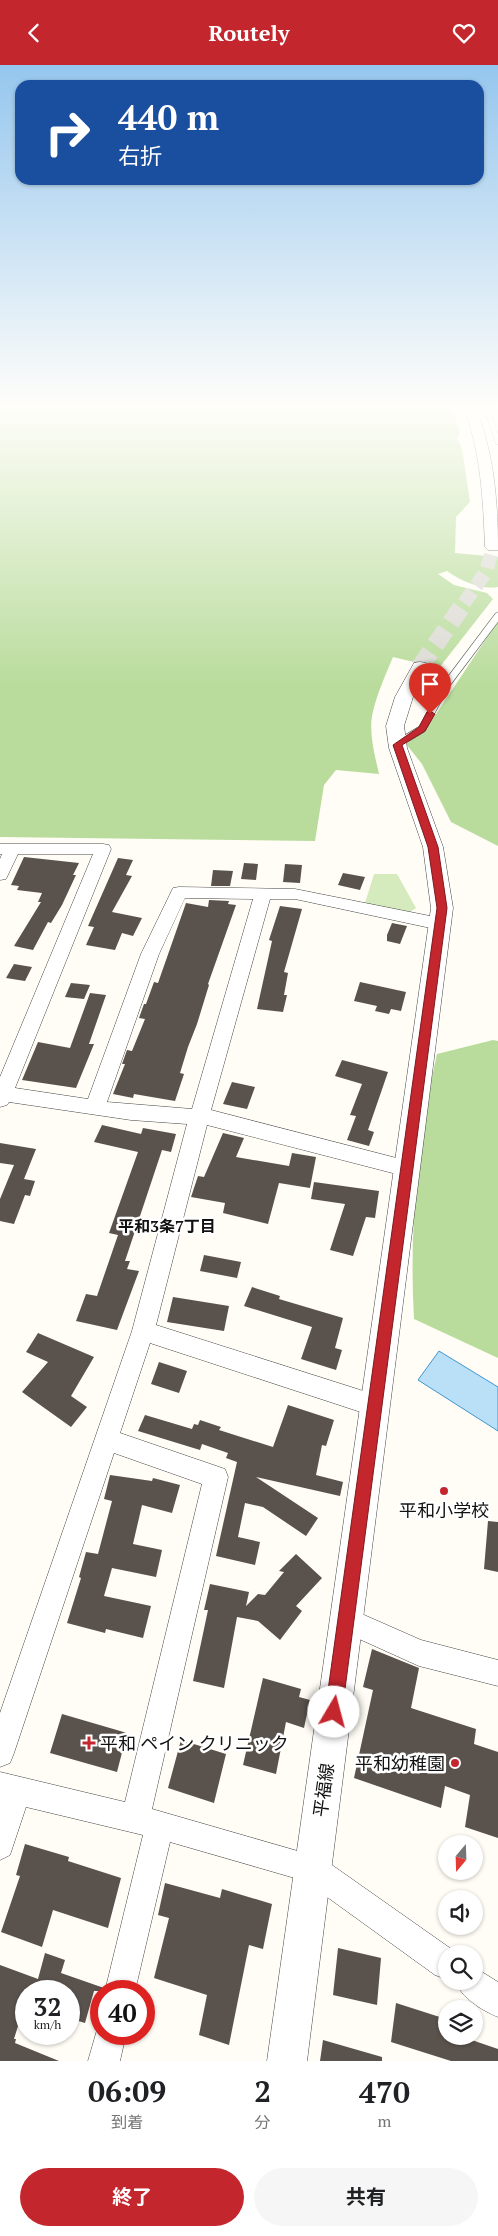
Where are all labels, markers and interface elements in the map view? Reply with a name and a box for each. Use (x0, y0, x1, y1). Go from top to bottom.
text: Routely (208, 18, 290, 47)
icon: back (20, 19, 48, 47)
icon: heart (450, 19, 478, 47)
text: 440 m (118, 94, 219, 140)
icon: right (35, 100, 100, 165)
text: 右折 (118, 141, 162, 170)
pin (409, 663, 451, 714)
icon: arrive (416, 670, 444, 698)
district label: 平和3条7丁目 (118, 1215, 216, 1237)
marker: 平和小学校 (438, 1485, 450, 1497)
place label: 平和小学校 (399, 1498, 489, 1522)
position arrow (307, 1685, 359, 1737)
place label: 平和 ペイン クリニック (100, 1731, 289, 1755)
marker: 平和 ペイン クリニック (82, 1736, 96, 1750)
place label: 平和幼稚園 (355, 1751, 445, 1775)
marker: 平和幼稚園 (449, 1757, 461, 1769)
street label: 平福線 (307, 1762, 339, 1818)
north arrow (438, 1835, 482, 1880)
map controls (438, 1835, 483, 2045)
button: sound (438, 1890, 483, 1935)
button: search (438, 1945, 483, 1990)
speed limit sign: 40 (90, 1980, 155, 2045)
text: 32 (33, 1990, 62, 2023)
button: layers (438, 2000, 483, 2045)
text: km/h (34, 2017, 61, 2032)
text: 06:09 (88, 2071, 166, 2111)
text: 2 (254, 2071, 271, 2111)
text: 470 (359, 2072, 410, 2112)
text: m (378, 2110, 391, 2132)
text: 到着 (111, 2111, 143, 2133)
text: 分 (255, 2111, 271, 2133)
button: 終了 (20, 2168, 244, 2226)
button: 共有 (254, 2168, 478, 2226)

